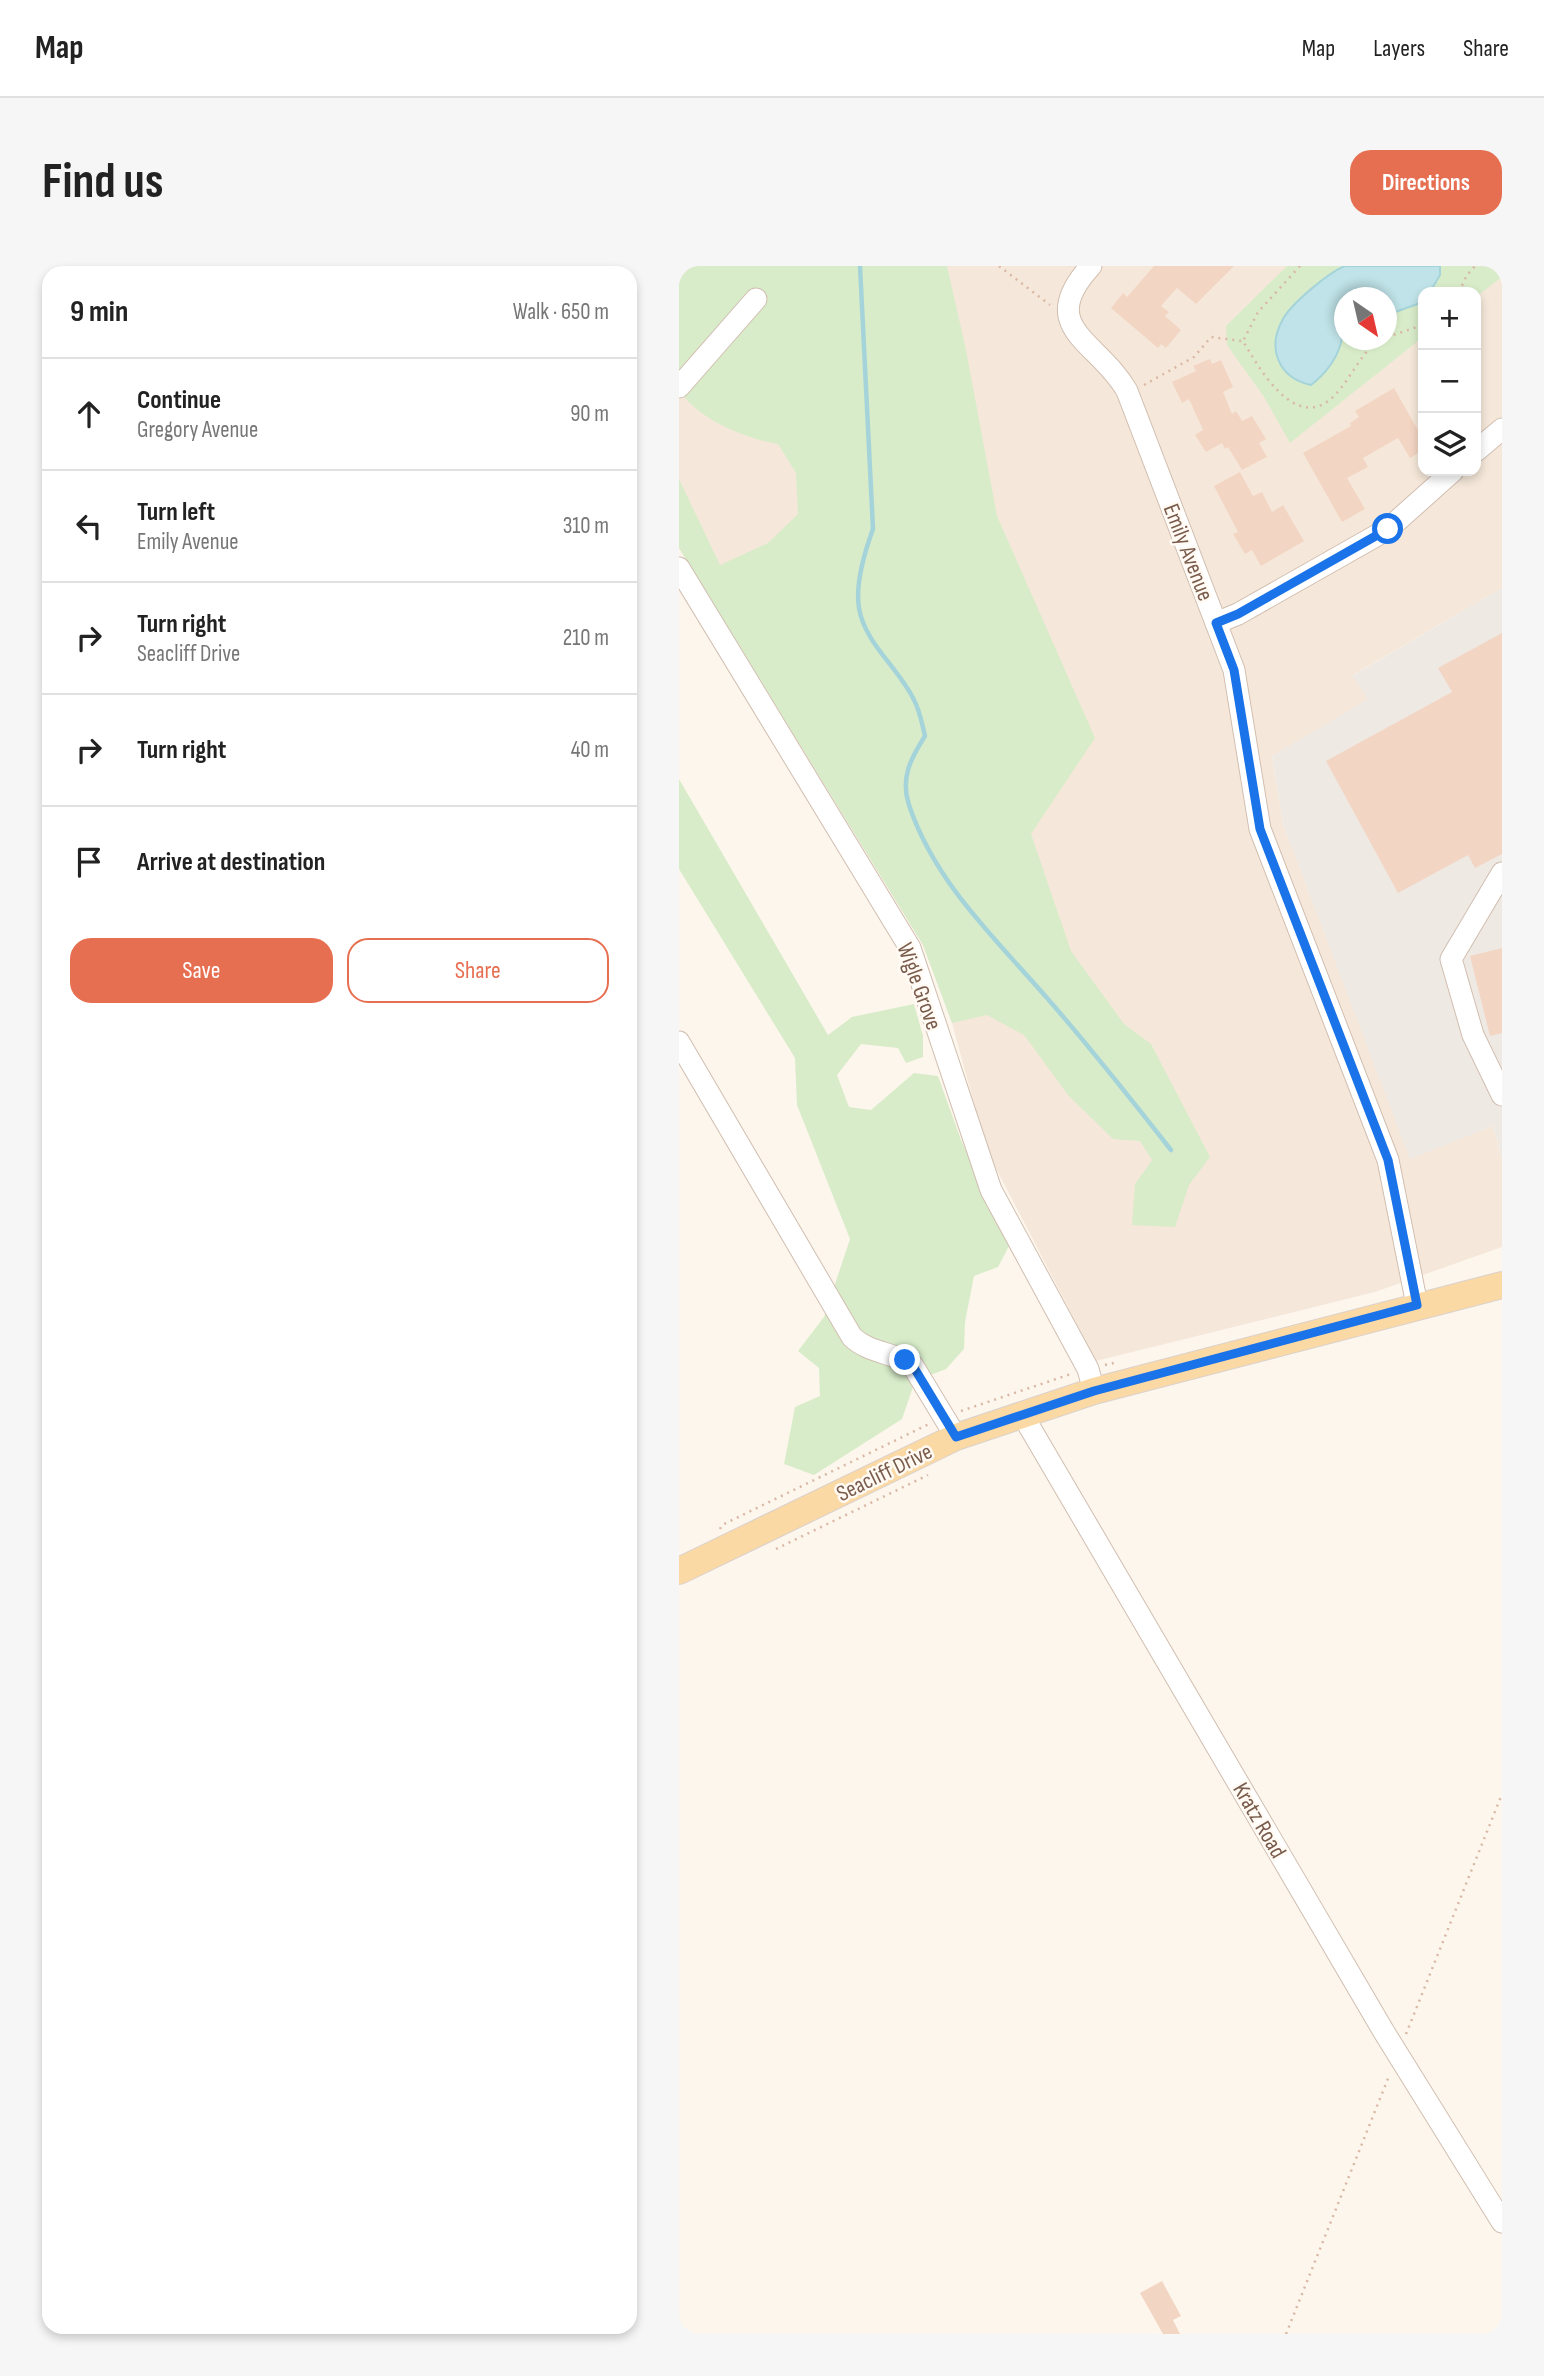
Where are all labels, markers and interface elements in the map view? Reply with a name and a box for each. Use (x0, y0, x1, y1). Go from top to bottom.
text: Map (35, 28, 84, 68)
text: Map (1302, 34, 1335, 63)
text: Layers (1373, 34, 1425, 63)
text: Share (1463, 34, 1509, 63)
button: Directions (1350, 150, 1502, 215)
text: Find us (42, 153, 164, 212)
north arrow (1334, 287, 1397, 350)
map controls (1418, 287, 1481, 476)
button: + (1418, 287, 1481, 350)
text: 9 min (70, 294, 128, 330)
text: Walk · 650 m (513, 298, 609, 326)
button: − (1418, 350, 1481, 413)
text: Continue (137, 385, 221, 416)
icon: ahead (70, 395, 108, 433)
text: 90 m (570, 400, 609, 428)
button: layers (1418, 413, 1481, 476)
text: Gregory Avenue (137, 416, 258, 444)
text: Turn left (137, 497, 215, 528)
street label: Emily Avenue (1157, 500, 1219, 605)
icon: left (70, 507, 108, 545)
text: 310 m (563, 512, 609, 540)
route start (1372, 513, 1403, 544)
text: Emily Avenue (137, 528, 239, 556)
text: Turn right (137, 609, 226, 640)
icon: right (70, 619, 108, 657)
text: 210 m (563, 624, 609, 652)
text: Seacliff Drive (137, 640, 240, 668)
icon: right (70, 731, 108, 769)
text: Turn right (137, 735, 226, 766)
text: 40 m (571, 736, 609, 764)
icon: arrive (70, 843, 108, 881)
text: Arrive at destination (137, 847, 325, 878)
button: Save (70, 938, 333, 1003)
button: Share (347, 938, 609, 1003)
street label: Wigle Grove (890, 939, 948, 1034)
route end (889, 1344, 920, 1375)
street label: Seacliff Drive (832, 1438, 937, 1508)
street label: Kratz Road (1226, 1778, 1292, 1863)

